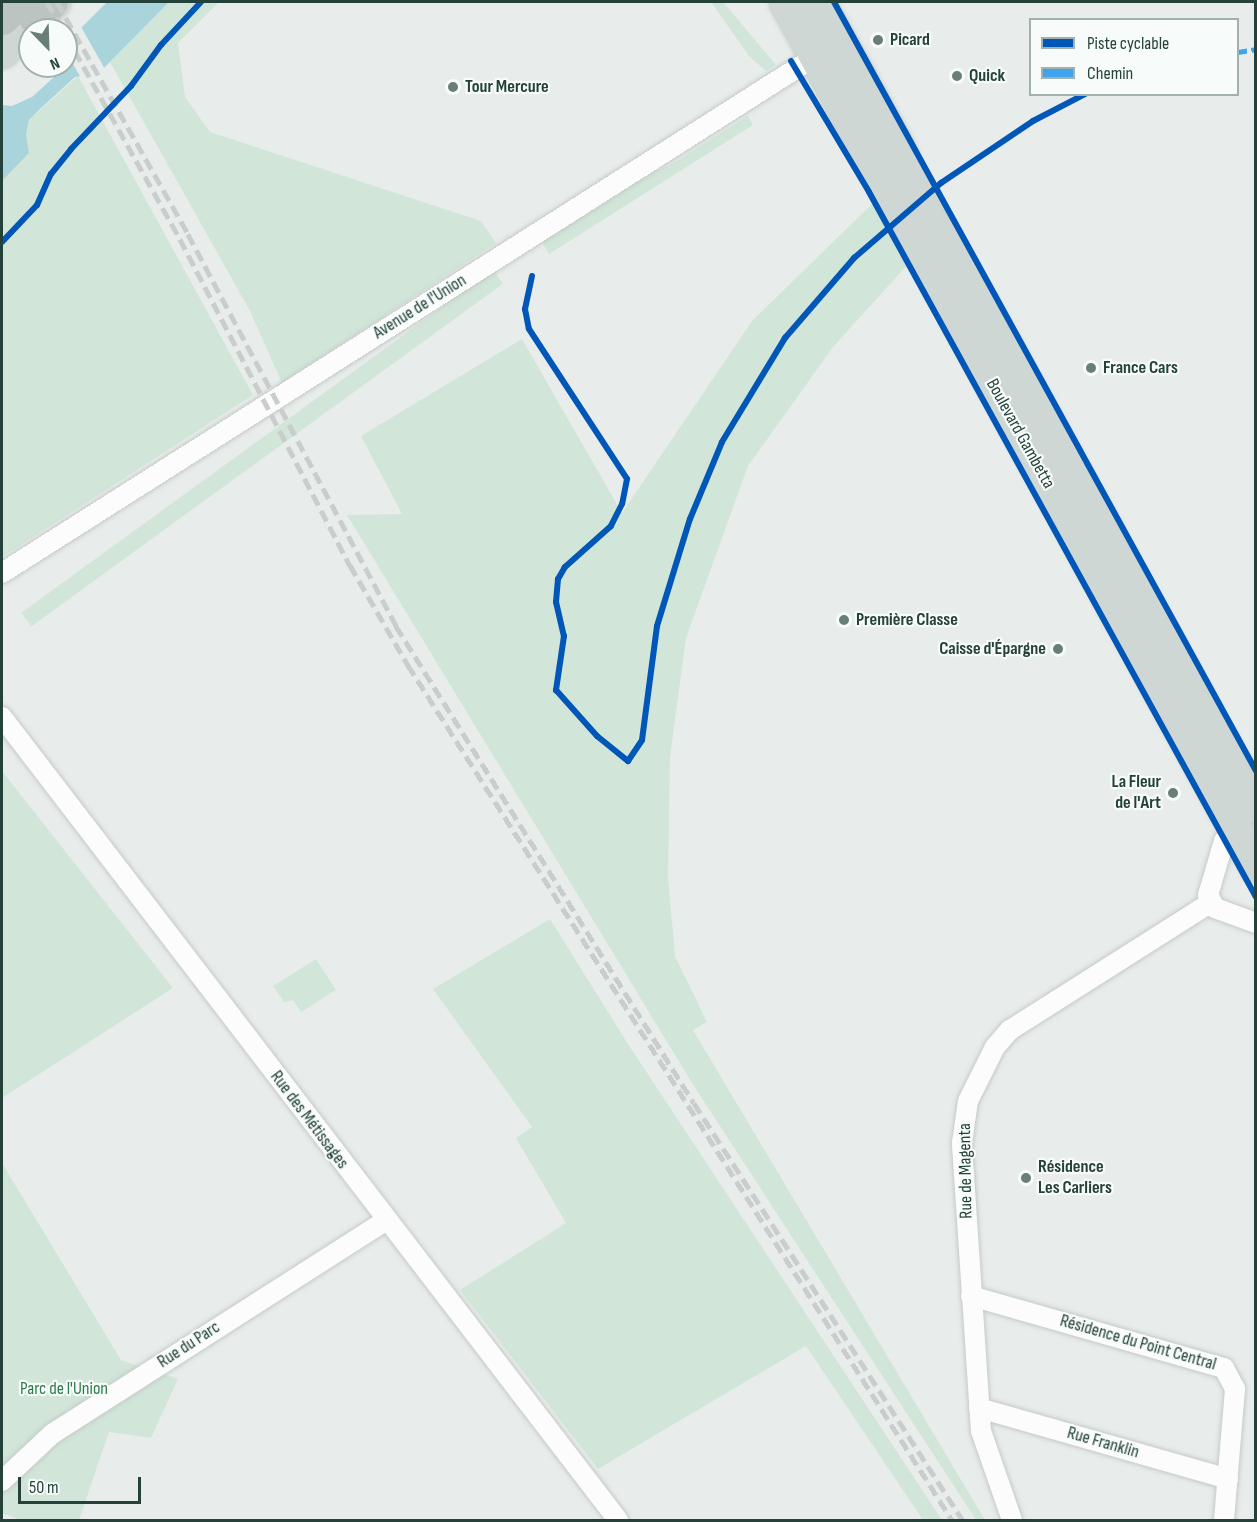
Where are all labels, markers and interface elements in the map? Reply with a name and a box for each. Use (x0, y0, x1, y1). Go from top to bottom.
north arrow (18, 18, 78, 78)
legend (1029, 18, 1239, 96)
place label: Picard (890, 29, 930, 51)
marker: Picard (871, 33, 885, 47)
text: Piste cyclable (1087, 33, 1169, 54)
text: N (47, 53, 62, 74)
text: Chemin (1087, 63, 1133, 84)
place label: Quick (969, 65, 1005, 87)
marker: Quick (950, 69, 964, 83)
place label: Tour Mercure (465, 76, 549, 98)
marker: Tour Mercure (446, 80, 460, 94)
street label: Avenue de l'Union (369, 270, 471, 344)
place label: France Cars (1103, 357, 1178, 379)
marker: France Cars (1084, 361, 1098, 375)
street label: Boulevard Gambetta (981, 375, 1059, 493)
place label: Première Classe (856, 609, 958, 631)
marker: Première Classe (837, 613, 851, 627)
place label: Caisse d'Épargne (939, 638, 1046, 660)
marker: Caisse d'Épargne (1051, 642, 1065, 656)
place label: La Fleur de l'Art (1111, 772, 1161, 814)
marker: La Fleur de l'Art (1166, 786, 1180, 800)
street label: Rue des Métissages (265, 1067, 353, 1173)
street label: Rue de Magenta (954, 1123, 978, 1219)
place label: Résidence Les Carliers (1038, 1157, 1112, 1200)
marker: Résidence Les Carliers (1019, 1171, 1033, 1185)
street label: Résidence du Point Central (1057, 1310, 1219, 1376)
street label: Rue du Parc (154, 1317, 224, 1373)
park label: Parc de l'Union (20, 1378, 108, 1400)
street label: Rue Franklin (1065, 1422, 1141, 1464)
scale bar (21, 1465, 144, 1503)
text: 50 m (29, 1477, 59, 1498)

